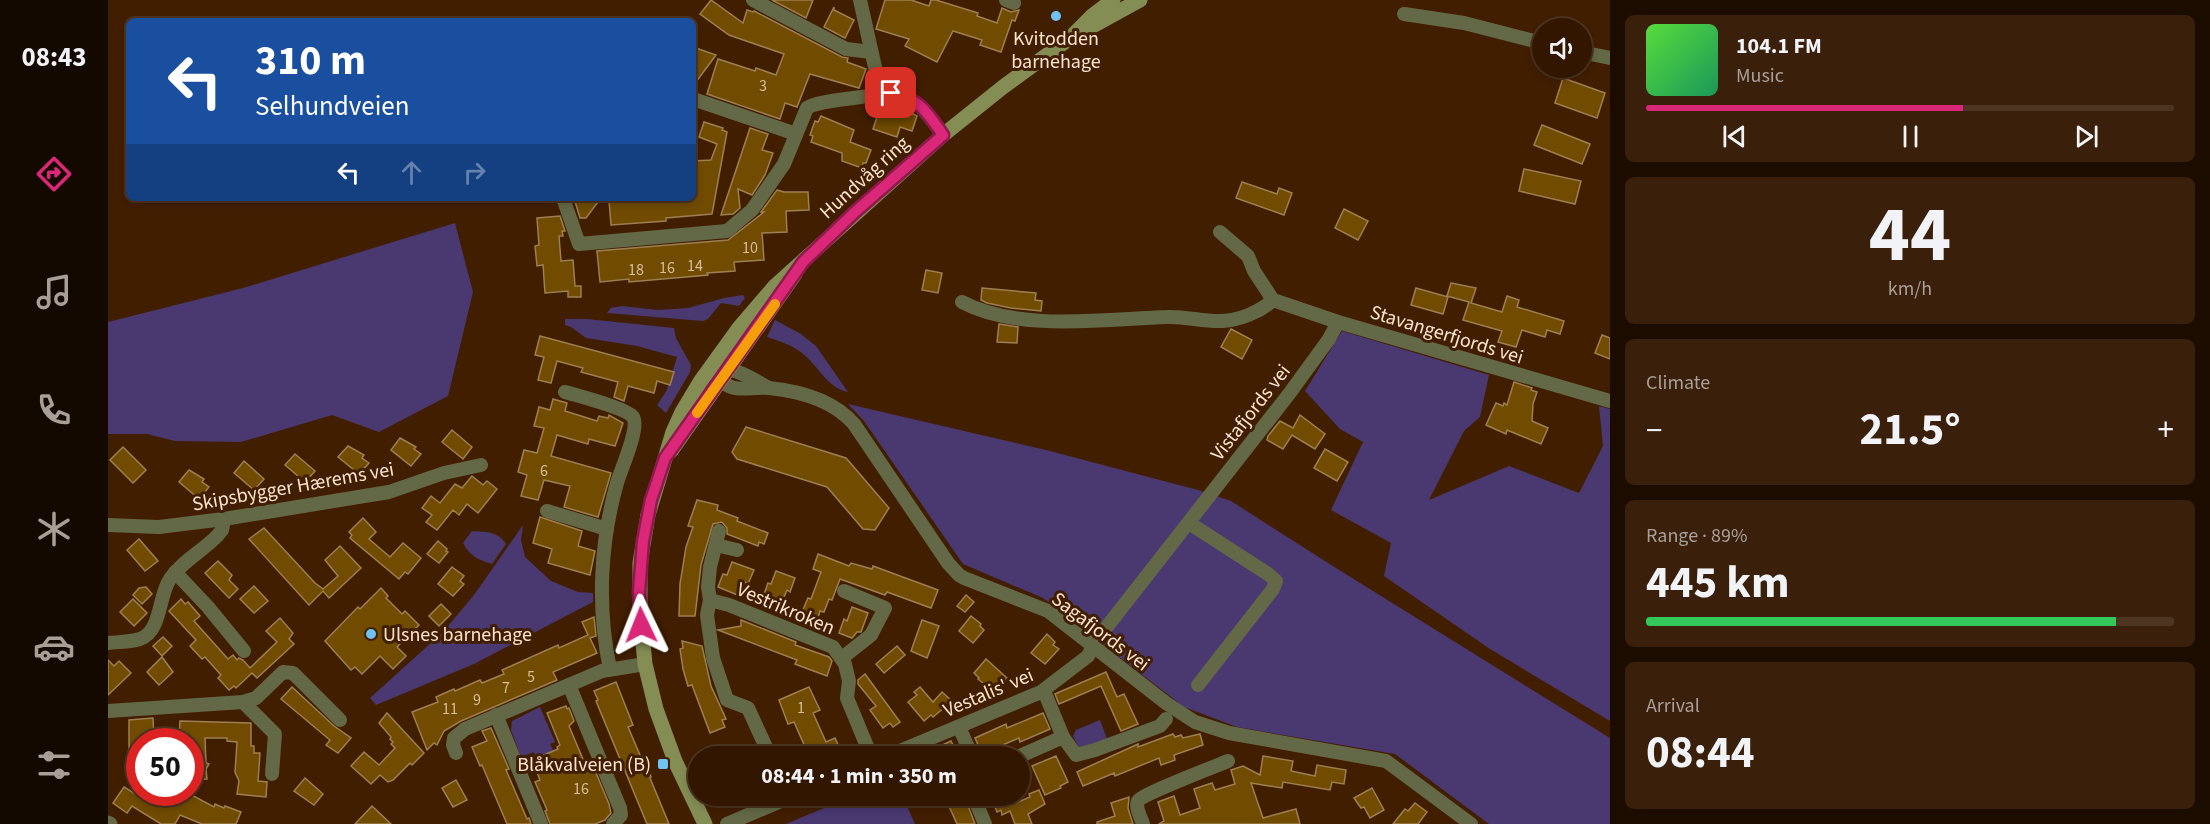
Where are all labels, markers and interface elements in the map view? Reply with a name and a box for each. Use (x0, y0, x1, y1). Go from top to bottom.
marker: Kvitodden barnehage (1049, 9, 1063, 23)
map controls (1532, 18, 1592, 78)
button: sound (1532, 18, 1592, 78)
place label: Kvitodden barnehage (1011, 25, 1101, 76)
text: 104.1 FM (1736, 30, 1822, 62)
text: 310 m (255, 31, 366, 91)
text: 08:43 (21, 38, 87, 77)
icon: left (156, 42, 234, 120)
text: Music (1736, 62, 1784, 90)
pin (865, 67, 916, 118)
house number: 3 (759, 75, 767, 97)
icon: arrive (874, 76, 907, 109)
text: Selhundveien (255, 87, 410, 126)
icon: previous (1718, 120, 1751, 153)
icon: pause (1894, 120, 1927, 153)
icon: next (2070, 120, 2103, 153)
street label: Hundvåg ring (814, 130, 916, 226)
icon: directions (33, 153, 75, 195)
icon: left (332, 156, 365, 189)
icon: ahead (395, 156, 428, 189)
icon: right (458, 156, 491, 189)
text: 44 (1869, 180, 1951, 291)
house number: 10 (742, 237, 758, 259)
house number: 14 (687, 255, 703, 277)
house number: 16 (659, 257, 675, 279)
house number: 18 (628, 259, 644, 281)
icon: music (33, 271, 75, 313)
text: km/h (1888, 275, 1932, 303)
street label: Stavangerfjords vei (1367, 298, 1527, 372)
street label: Vistafjords vei (1204, 359, 1297, 467)
text: Climate (1646, 369, 1710, 397)
icon: phone (33, 389, 75, 431)
text: 21.5° (1859, 398, 1961, 462)
text: − (1646, 407, 1662, 454)
text: + (2158, 407, 2174, 454)
street label: Skipsbygger Hærems vei (190, 455, 396, 519)
house number: 6 (540, 460, 548, 482)
icon: climate (33, 508, 75, 550)
text: Range · 89% (1646, 522, 1747, 550)
text: 445 km (1646, 551, 1790, 615)
street label: Vestrikroken (732, 576, 839, 642)
street label: Sagafjords vei (1046, 586, 1155, 678)
position arrow (609, 593, 673, 657)
place label: Ulsnes barnehage (383, 621, 532, 649)
icon: car (33, 626, 75, 668)
marker: Ulsnes barnehage (364, 627, 378, 641)
street label: Vestalis' vei (939, 661, 1038, 725)
house number: 5 (527, 666, 535, 688)
house number: 7 (502, 677, 510, 699)
house number: 9 (473, 689, 481, 711)
text: Arrival (1646, 692, 1700, 720)
house number: 1 (797, 697, 805, 719)
house number: 11 (442, 698, 458, 720)
text: 08:44 (1646, 721, 1755, 785)
speed limit sign: 50 (126, 728, 204, 806)
icon: filters (33, 744, 75, 786)
place label: Blåkvalveien (B) (517, 751, 651, 779)
marker: Blåkvalveien (B) (656, 757, 670, 771)
text: 08:44 · 1 min · 350 m (761, 760, 957, 792)
house number: 16 (573, 778, 589, 800)

